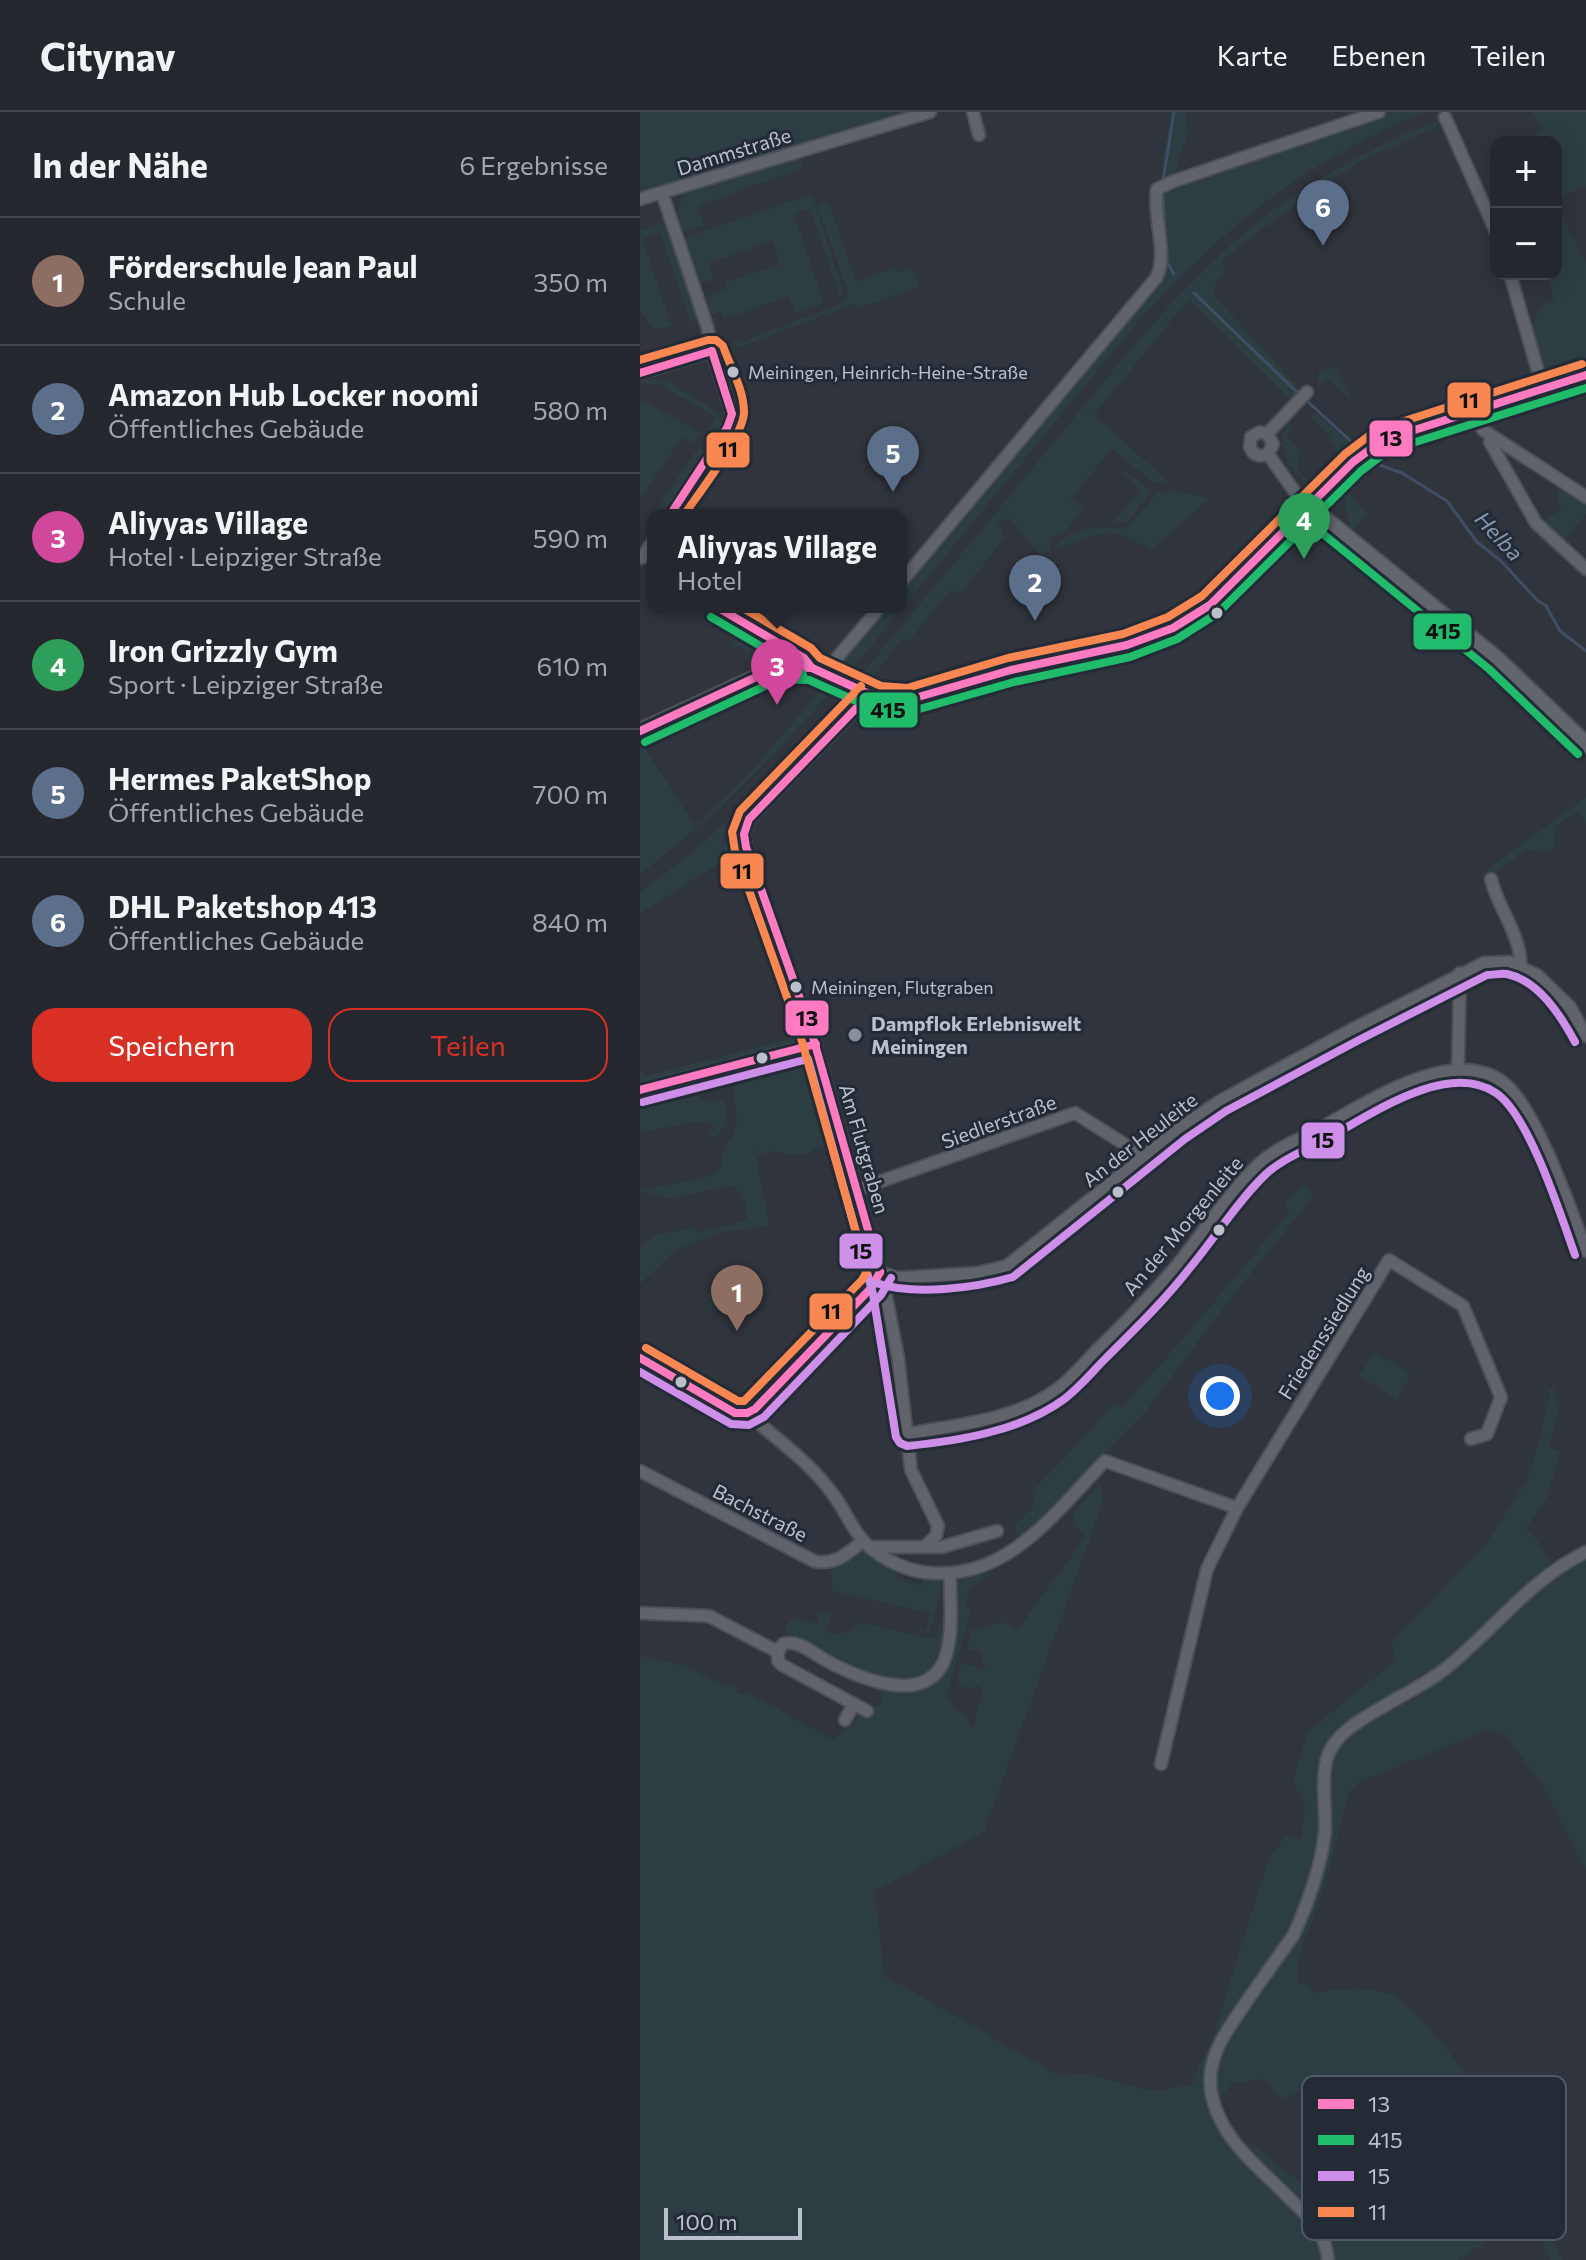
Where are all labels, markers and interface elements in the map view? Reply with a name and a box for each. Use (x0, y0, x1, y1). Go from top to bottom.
text: Citynav (40, 32, 176, 79)
text: Karte (1217, 38, 1288, 72)
text: Ebenen (1332, 38, 1426, 72)
text: Teilen (1470, 38, 1546, 72)
street label: Dammstraße (674, 122, 794, 180)
map controls (1490, 136, 1562, 280)
button: + (1490, 136, 1562, 208)
text: In der Nähe (32, 143, 208, 185)
text: 6 Ergebnisse (460, 149, 608, 180)
pin: 6 (1297, 180, 1349, 246)
button: − (1490, 208, 1562, 280)
text: Förderschule Jean Paul (108, 247, 418, 284)
text: 1 (52, 266, 64, 297)
text: 350 m (534, 266, 608, 297)
text: Schule (108, 284, 186, 315)
place label: Meiningen, Heinrich-Heine-Straße (748, 361, 1028, 383)
marker: Meiningen, Heinrich-Heine-Straße (725, 364, 741, 380)
text: Amazon Hub Locker noomi (108, 375, 479, 412)
line badge: 11 (1446, 381, 1492, 419)
text: 11 (1459, 386, 1479, 413)
text: 2 (51, 394, 65, 425)
text: 580 m (533, 394, 608, 425)
text: Öffentliches Gebäude (108, 412, 364, 443)
line badge: 13 (1368, 419, 1414, 458)
text: 13 (1380, 424, 1402, 451)
pin: 5 (867, 426, 919, 492)
line badge: 11 (705, 431, 751, 469)
text: 11 (718, 435, 738, 462)
pin: 4 (1278, 493, 1330, 559)
text: Aliyyas Village (108, 503, 308, 540)
water label: Helba (1470, 505, 1529, 566)
popup (647, 509, 907, 613)
text: 3 (50, 522, 66, 553)
text: 590 m (533, 522, 608, 553)
text: Aliyyas Village (677, 527, 877, 564)
text: Hotel · Leipziger Straße (108, 540, 382, 571)
pin: 2 (1009, 555, 1061, 621)
text: Hotel (677, 564, 743, 595)
unlabelled marker (1209, 605, 1225, 621)
line badge: 415 (1412, 612, 1473, 651)
text: 415 (1425, 617, 1461, 644)
text: Iron Grizzly Gym (108, 631, 338, 668)
pin: 3 (751, 639, 803, 705)
text: 4 (50, 650, 66, 681)
text: 610 m (536, 650, 608, 681)
text: Sport · Leipziger Straße (108, 668, 383, 699)
line badge: 415 (858, 691, 919, 729)
text: 415 (870, 696, 906, 723)
text: Hermes PaketShop (108, 759, 371, 796)
text: 5 (50, 778, 66, 809)
text: 700 m (533, 778, 608, 809)
text: Öffentliches Gebäude (108, 796, 364, 827)
line badge: 11 (719, 852, 765, 890)
text: 11 (732, 857, 752, 884)
text: DHL Paketshop 413 (108, 887, 377, 924)
text: 6 (50, 906, 66, 937)
text: 840 m (532, 906, 608, 937)
text: Öffentliches Gebäude (108, 924, 364, 955)
place label: Meiningen, Flutgraben (811, 976, 994, 998)
marker: Meiningen, Flutgraben (788, 979, 804, 995)
line badge: 13 (784, 999, 830, 1037)
text: 13 (796, 1004, 818, 1031)
button: Speichern (32, 1008, 312, 1082)
button: Teilen (328, 1008, 608, 1082)
place label: Dampflok Erlebniswelt Meiningen (871, 1011, 1081, 1058)
marker: Dampflok Erlebniswelt Meiningen (846, 1026, 864, 1044)
unlabelled marker (754, 1050, 770, 1066)
street label: Am Flutgraben (835, 1081, 895, 1216)
street label: An der Heuleite (1077, 1087, 1202, 1191)
street label: Siedlerstraße (938, 1089, 1059, 1153)
line badge: 15 (1300, 1121, 1346, 1160)
text: 15 (1312, 1126, 1334, 1153)
street label: An der Morgenleite (1117, 1151, 1247, 1300)
unlabelled marker (1110, 1184, 1126, 1200)
unlabelled marker (1211, 1222, 1227, 1238)
line badge: 15 (838, 1232, 884, 1270)
text: 15 (850, 1237, 872, 1264)
street label: Friedenssiedlung (1273, 1261, 1374, 1403)
pin: 1 (711, 1265, 763, 1331)
line badge: 11 (808, 1292, 854, 1331)
text: 11 (821, 1297, 841, 1324)
unlabelled marker (673, 1374, 689, 1390)
your location (1200, 1376, 1240, 1416)
street label: Bachstraße (709, 1478, 812, 1546)
legend (1302, 2076, 1566, 2240)
text: 13 (1368, 2090, 1390, 2117)
text: 415 (1368, 2126, 1403, 2153)
text: 15 (1368, 2162, 1390, 2189)
text: 11 (1368, 2198, 1387, 2225)
scale bar (664, 2204, 802, 2240)
text: 100 m (676, 2208, 738, 2235)

